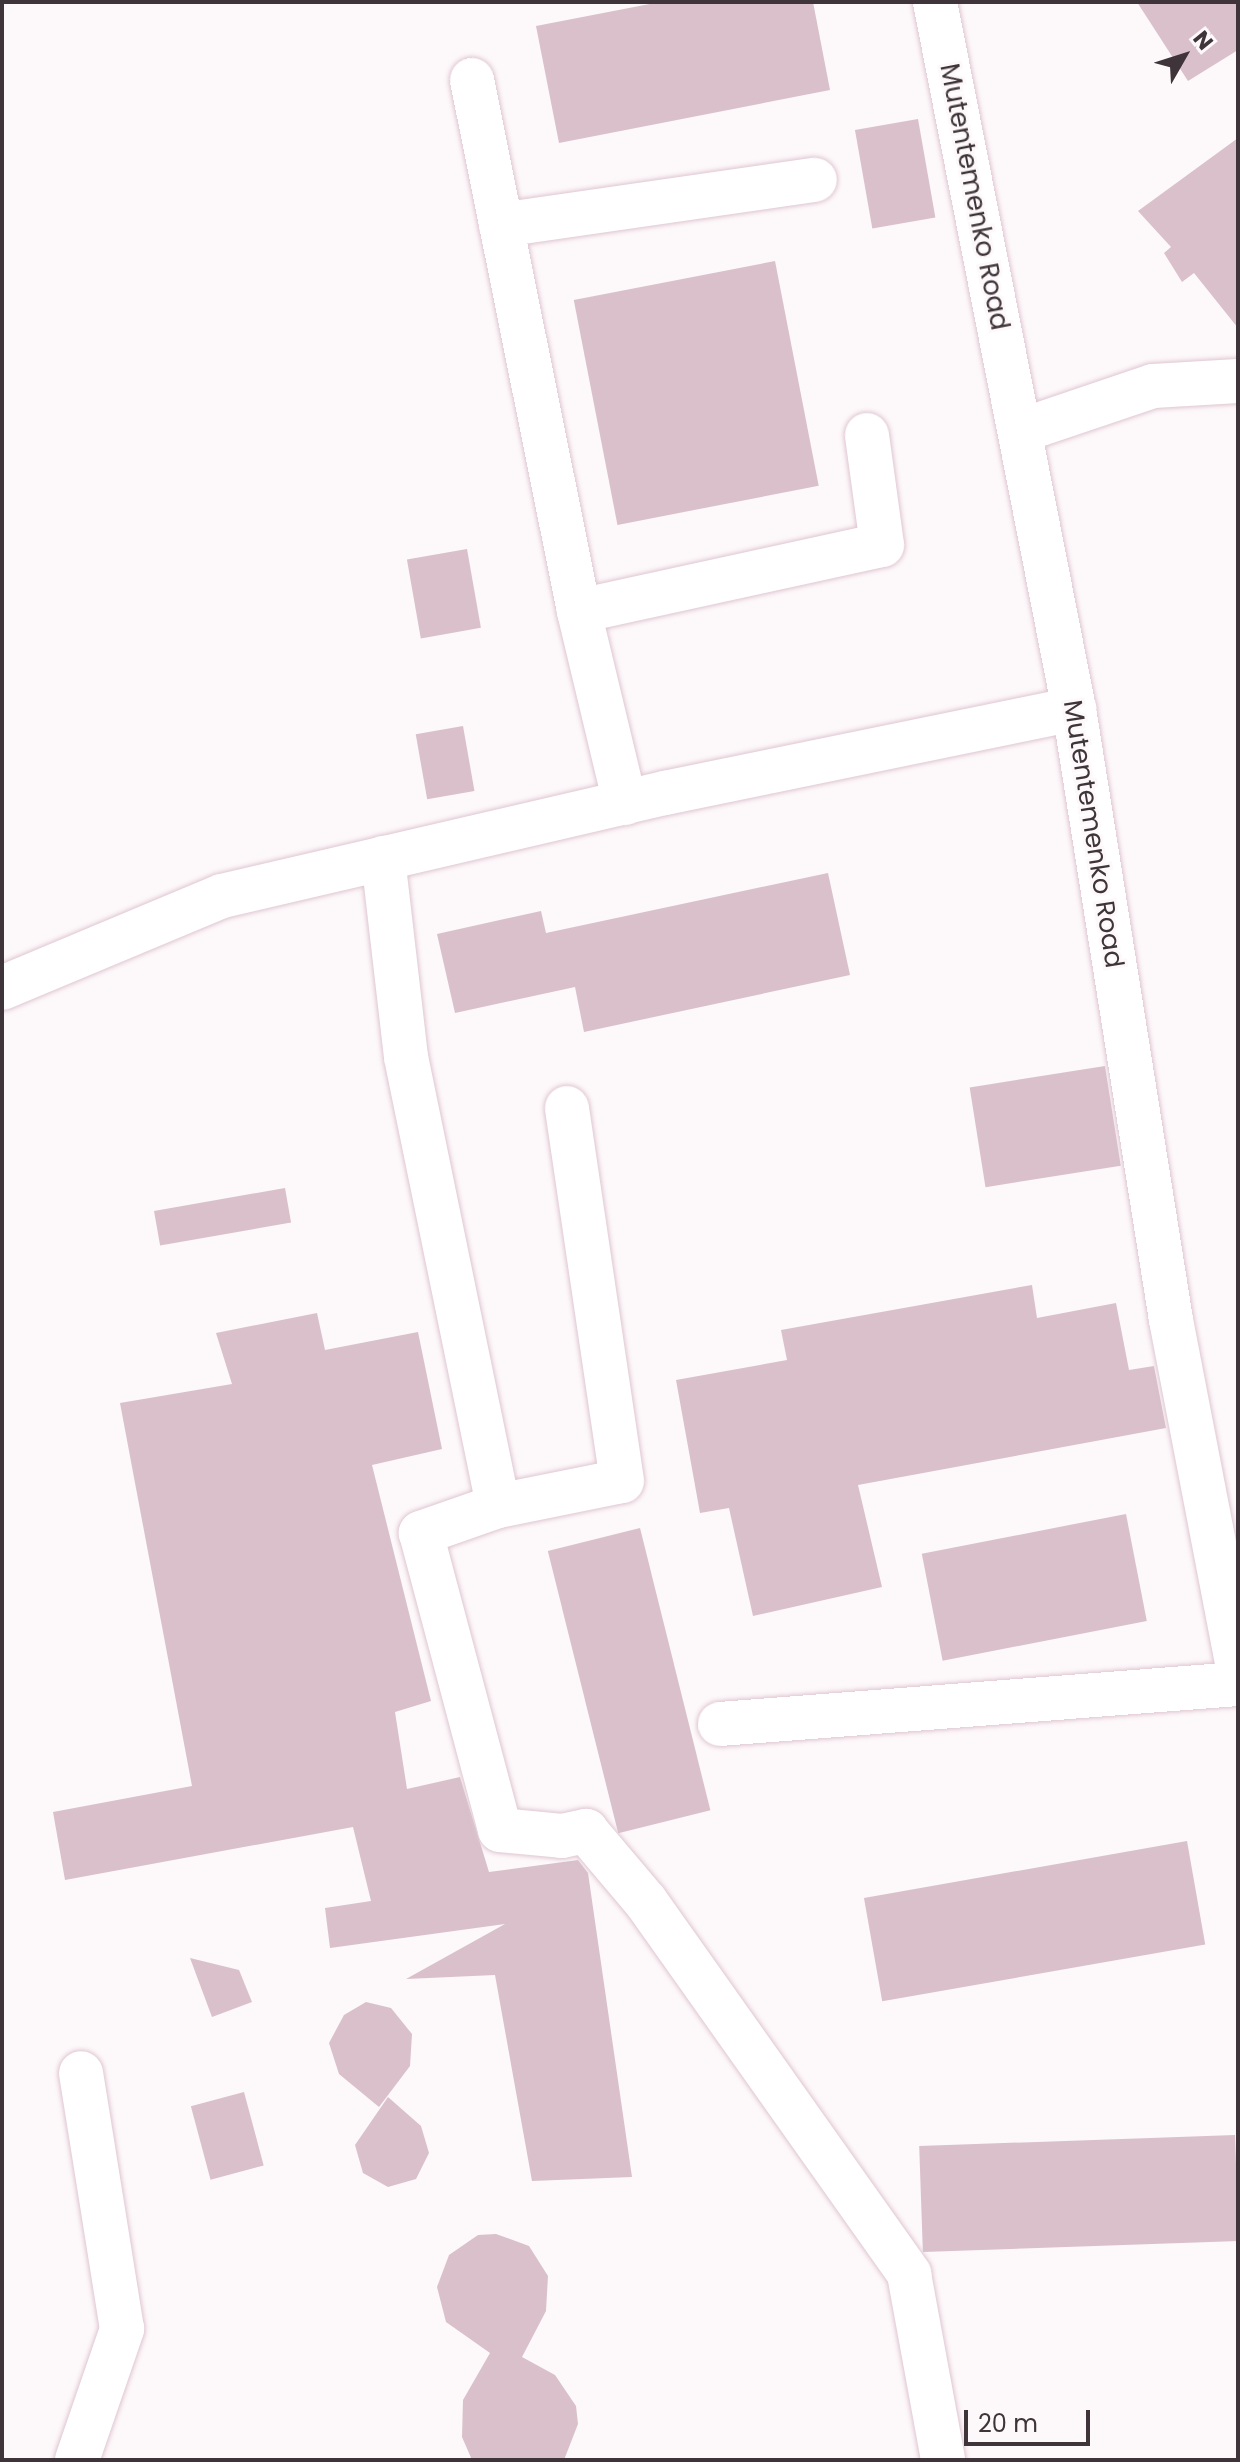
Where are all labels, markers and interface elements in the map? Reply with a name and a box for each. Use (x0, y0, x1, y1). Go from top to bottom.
north arrow (1144, 16, 1224, 96)
text: N (1186, 24, 1220, 57)
street label: Mutentemenko Road (933, 61, 1015, 333)
street label: Mutentemenko Road (1056, 698, 1130, 970)
scale bar (968, 2394, 1094, 2444)
text: 20 m (978, 2407, 1038, 2440)

